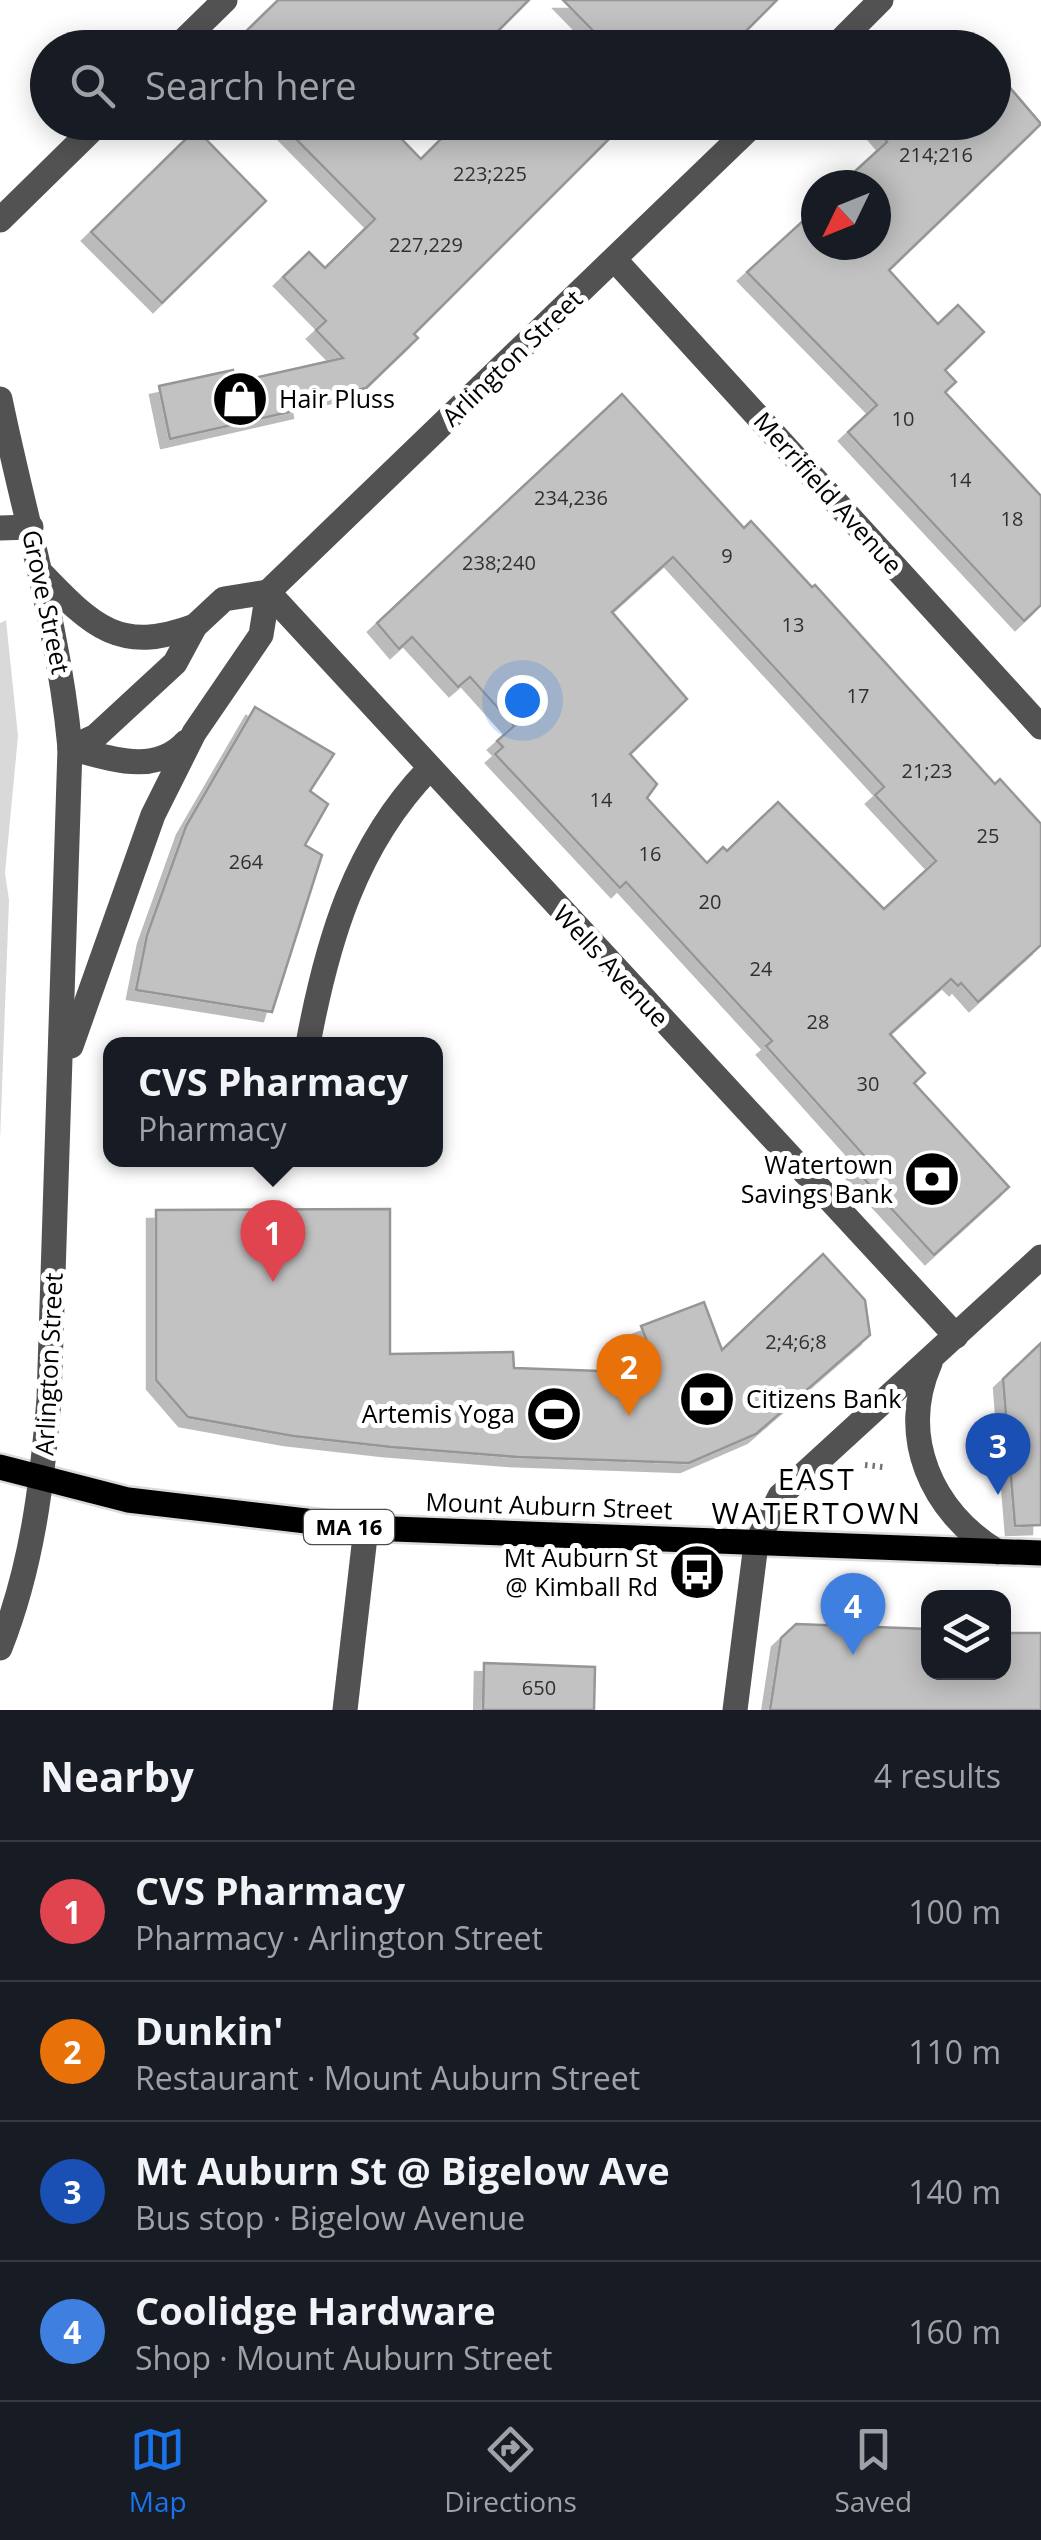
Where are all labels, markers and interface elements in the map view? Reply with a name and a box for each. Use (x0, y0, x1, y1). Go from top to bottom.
search box (30, 30, 1011, 140)
icon: search (65, 58, 120, 113)
text: Search here (145, 59, 357, 111)
house number: 214;216 (899, 141, 973, 168)
house number: 223;225 (453, 160, 527, 187)
north arrow (801, 170, 891, 260)
house number: 227,229 (389, 231, 463, 258)
street label: Arlington Street (434, 281, 589, 433)
shop icon: Hair Pluss (210, 369, 270, 429)
place label: Hair Pluss (279, 381, 395, 415)
street label: Merrifield Avenue (747, 404, 911, 581)
house number: 10 (892, 405, 914, 432)
house number: 14 (949, 466, 972, 493)
house number: 234,236 (534, 484, 608, 511)
house number: 18 (1001, 505, 1023, 532)
street label: Grove Street (15, 527, 79, 677)
house number: 9 (721, 542, 733, 569)
house number: 238;240 (462, 549, 536, 576)
house number: 13 (782, 611, 804, 638)
your location (497, 675, 548, 726)
house number: 17 (847, 682, 869, 709)
house number: 21;23 (902, 757, 953, 784)
house number: 14 (590, 786, 613, 813)
house number: 25 (977, 822, 999, 849)
house number: 16 (639, 840, 661, 867)
house number: 264 (229, 848, 264, 875)
house number: 20 (699, 888, 721, 915)
street label: Wells Avenue (546, 897, 677, 1034)
house number: 24 (750, 955, 773, 982)
house number: 28 (807, 1008, 829, 1035)
popup (103, 1037, 443, 1167)
text: CVS Pharmacy (138, 1055, 408, 1107)
house number: 30 (857, 1070, 879, 1097)
text: Pharmacy (138, 1107, 286, 1150)
place label: Watertown Savings Bank (741, 1147, 893, 1210)
bank icon: Watertown Savings Bank (902, 1149, 962, 1209)
pin: 1 (240, 1200, 306, 1282)
street label: Arlington Street (26, 1272, 70, 1456)
house number: 2;4;6;8 (765, 1328, 827, 1355)
pin: 2 (596, 1334, 662, 1416)
bank icon: Citizens Bank (677, 1369, 737, 1429)
place label: Citizens Bank (746, 1381, 901, 1415)
sports icon: Artemis Yoga (524, 1384, 584, 1444)
place label: Artemis Yoga (362, 1396, 515, 1430)
pin: 3 (966, 1412, 1030, 1495)
district label: EAST WATERTOWN (711, 1458, 923, 1533)
street label: Mount Auburn Street (425, 1484, 673, 1526)
road number: MA 16 (304, 1510, 394, 1544)
place label: Mt Auburn St @ Kimball Rd (504, 1540, 658, 1603)
bus stop icon: Mt Auburn St @ Kimball Rd (667, 1542, 727, 1602)
pin: 4 (820, 1572, 886, 1655)
map controls (921, 1590, 1011, 1680)
button: layers (921, 1590, 1011, 1680)
house number: 650 (522, 1674, 556, 1701)
text: Nearby (40, 1747, 194, 1804)
text: 4 results (874, 1754, 1001, 1797)
text: CVS Pharmacy (135, 1864, 405, 1916)
text: 1 (63, 1890, 82, 1933)
text: 100 m (908, 1890, 1001, 1933)
text: Pharmacy · Arlington Street (135, 1916, 543, 1959)
text: Dunkin' (135, 2004, 283, 2056)
text: 2 (63, 2030, 82, 2073)
text: 110 m (908, 2030, 1001, 2073)
text: Restaurant · Mount Auburn Street (135, 2056, 640, 2099)
text: Mt Auburn St @ Bigelow Ave (135, 2144, 670, 2196)
text: 3 (63, 2170, 82, 2213)
text: 140 m (908, 2170, 1001, 2213)
text: Bus stop · Bigelow Avenue (135, 2196, 525, 2239)
text: Coolidge Hardware (135, 2284, 496, 2336)
text: 4 (63, 2310, 82, 2353)
text: 160 m (908, 2310, 1001, 2353)
text: Shop · Mount Auburn Street (135, 2336, 552, 2379)
tab: Map (129, 2422, 187, 2520)
tab: Directions (444, 2422, 577, 2520)
tab: Saved (834, 2422, 912, 2520)

